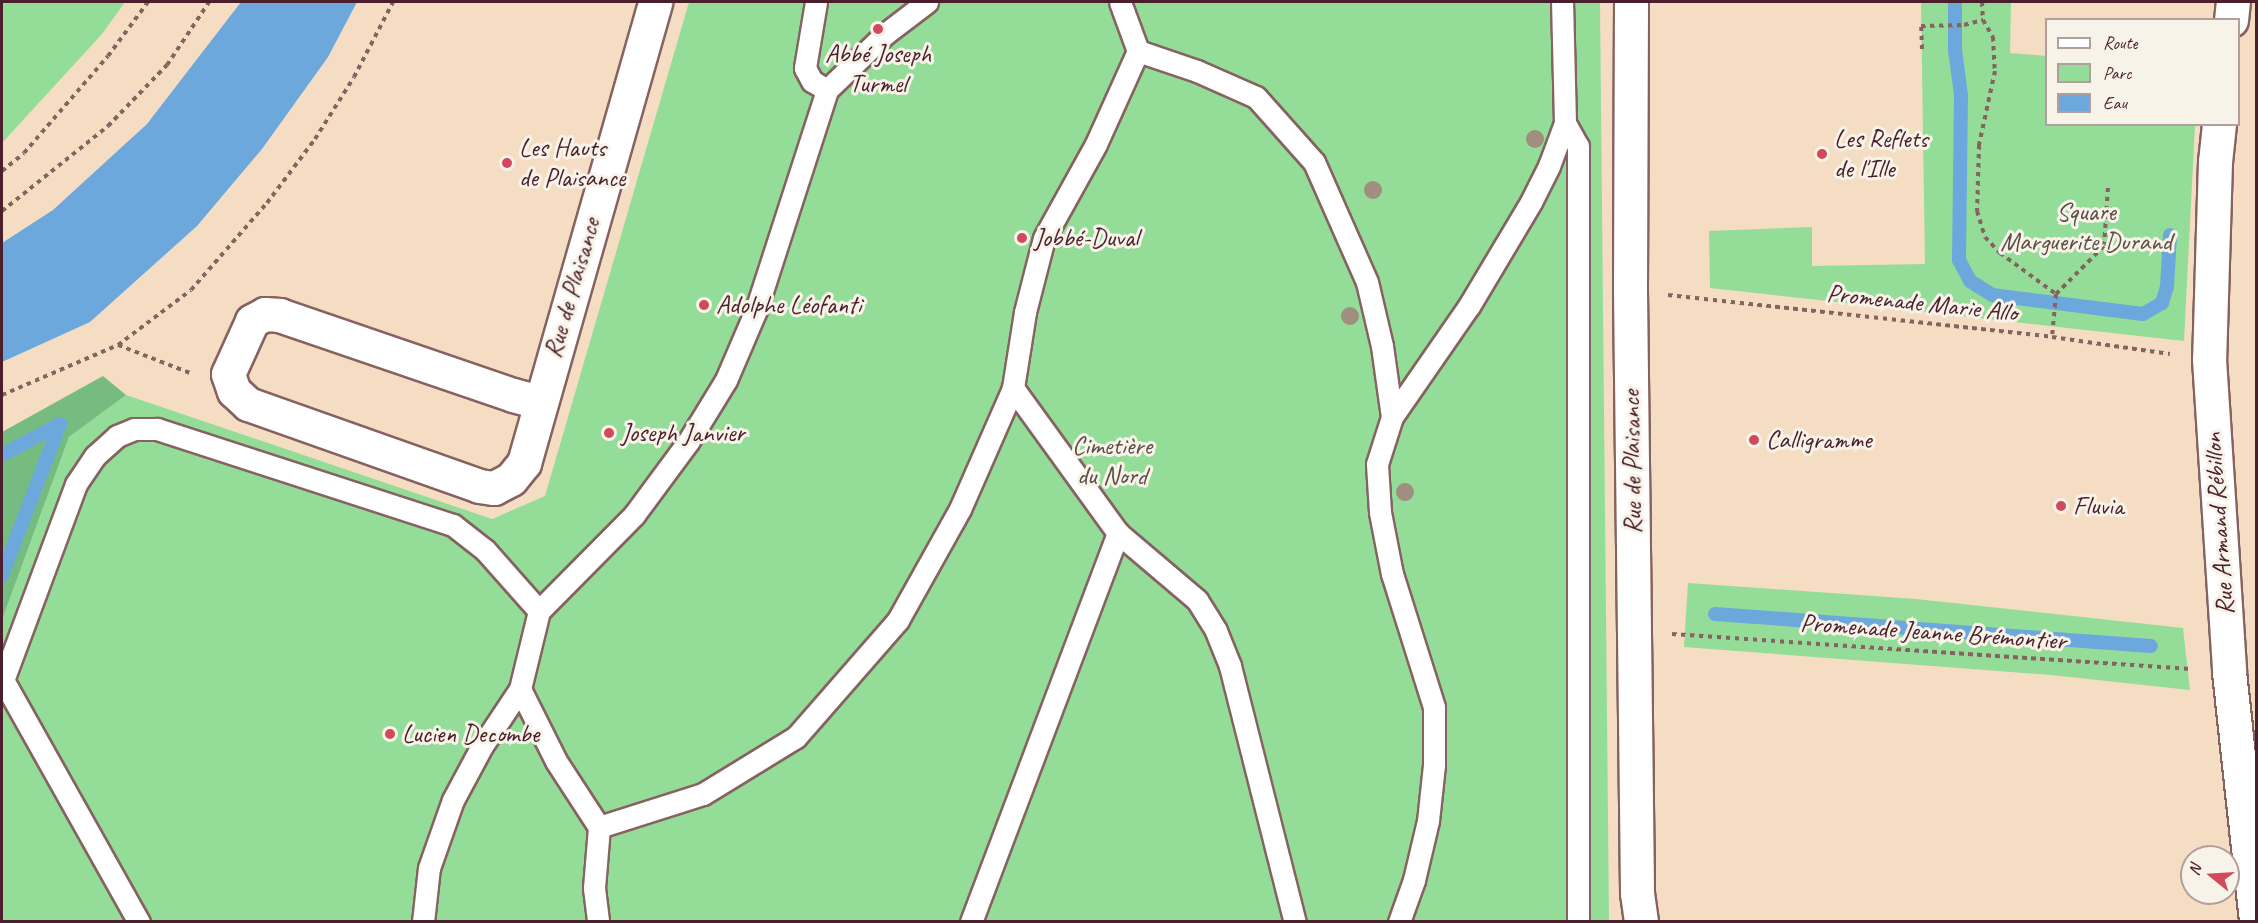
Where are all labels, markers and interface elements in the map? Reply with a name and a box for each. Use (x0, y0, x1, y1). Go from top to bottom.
legend (2045, 18, 2240, 126)
marker: Abbé Joseph Turmel (871, 22, 885, 36)
text: Route (2103, 32, 2137, 54)
place label: Abbé Joseph Turmel (825, 38, 931, 100)
text: Parc (2103, 62, 2131, 84)
text: Eau (2103, 92, 2127, 114)
place label: Les Reflets de l'Ille (1834, 123, 1929, 184)
place label: Les Hauts de Plaisance (519, 132, 626, 194)
marker: Les Reflets de l'Ille (1815, 147, 1829, 161)
marker: Les Hauts de Plaisance (500, 156, 514, 170)
park label: Square Marguerite Durand (2001, 196, 2171, 258)
street label: Rue de Plaisance (537, 214, 607, 362)
place label: Jobbé-Duval (1034, 222, 1138, 254)
marker: Jobbé-Duval (1015, 231, 1029, 245)
street label: Promenade Marie Allo (1825, 277, 2019, 329)
place label: Adolphe Léofanti (716, 289, 861, 321)
marker: Adolphe Léofanti (697, 298, 711, 312)
street label: Rue de Plaisance (1615, 390, 1649, 534)
place label: Joseph Janvier (621, 417, 745, 449)
place label: Calligramme (1766, 424, 1871, 456)
marker: Joseph Janvier (602, 426, 616, 440)
park label: Cimetière du Nord (1072, 430, 1152, 491)
street label: Rue Armand Rébillon (2197, 431, 2241, 617)
marker: Calligramme (1747, 433, 1761, 447)
place label: Fluvia (2073, 490, 2123, 522)
marker: Fluvia (2054, 499, 2068, 513)
street label: Promenade Jeanne Brémontier (1799, 607, 2067, 657)
place label: Lucien Decombe (402, 718, 540, 750)
marker: Lucien Decombe (383, 727, 397, 741)
north arrow (2180, 845, 2240, 905)
text: N (2184, 862, 2206, 878)

